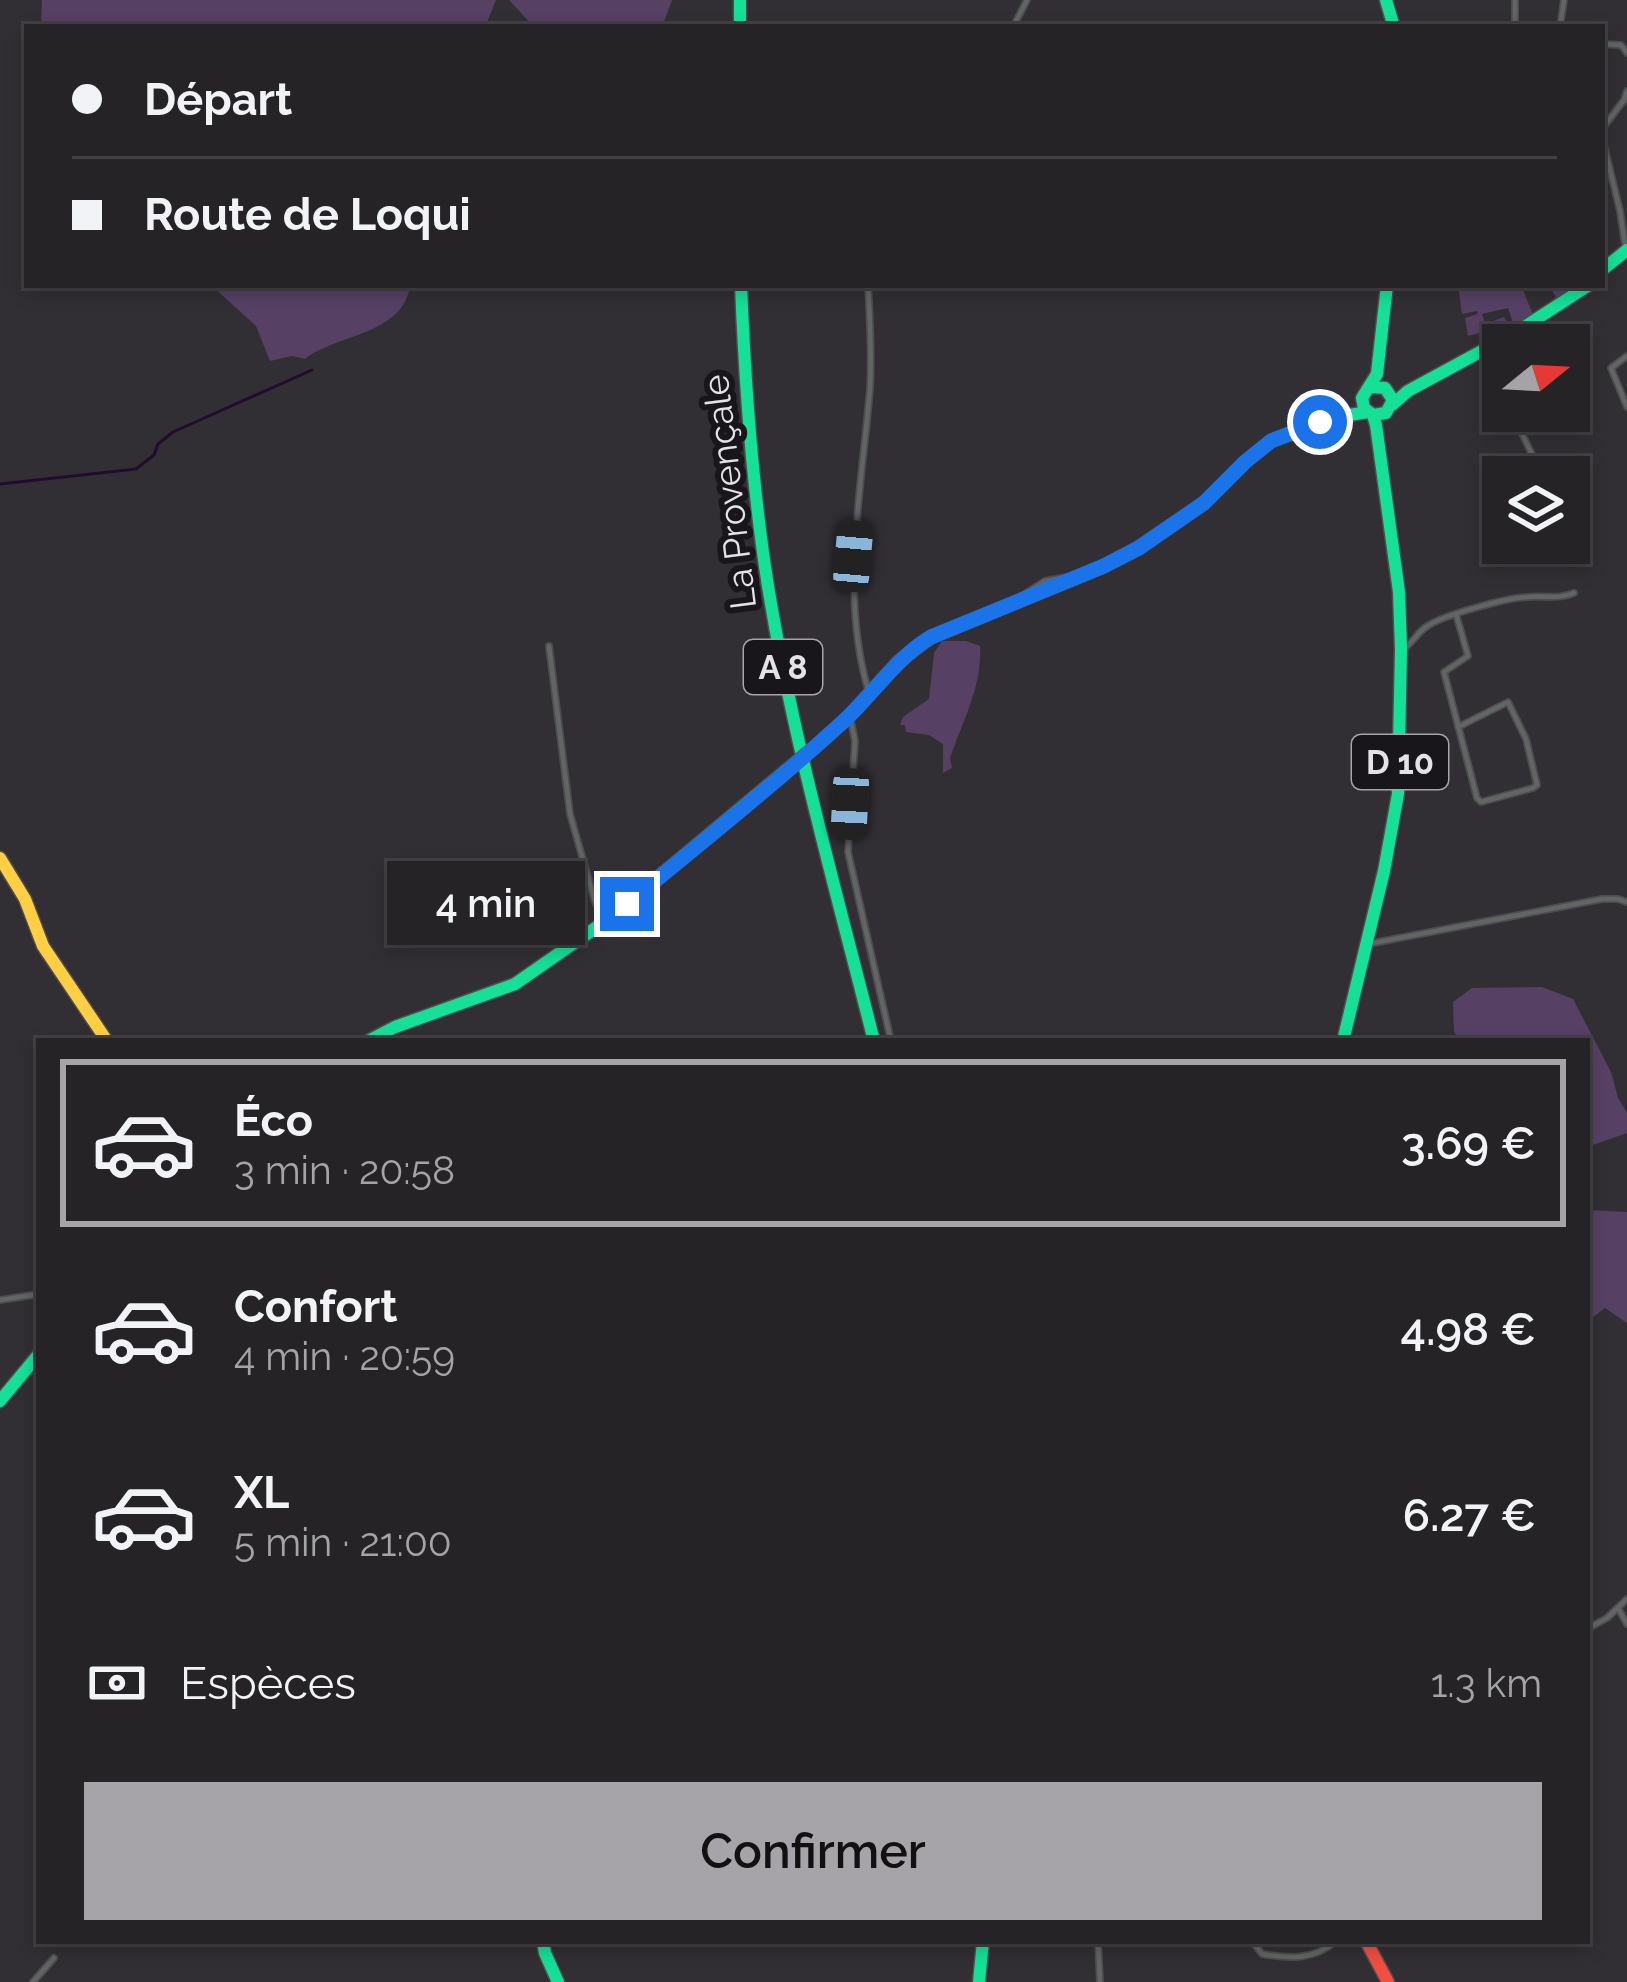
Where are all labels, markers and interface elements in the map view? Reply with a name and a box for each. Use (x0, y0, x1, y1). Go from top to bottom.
text: Départ (144, 73, 292, 126)
text: Route de Loqui (144, 188, 471, 241)
north arrow (1482, 324, 1590, 432)
map controls (1482, 324, 1590, 564)
street label: La Provençale (694, 372, 764, 612)
route start (1293, 395, 1347, 449)
button: layers (1482, 456, 1590, 564)
car (832, 519, 874, 593)
road number: A 8 (744, 640, 822, 694)
road number: D 10 (1352, 735, 1448, 789)
car (830, 767, 870, 841)
callout: 4 min (387, 862, 585, 946)
route end (600, 877, 654, 931)
text: 4 min (436, 880, 536, 926)
icon: car (90, 1089, 198, 1197)
text: Éco (234, 1094, 313, 1147)
text: 3.69 € (1401, 1117, 1536, 1170)
text: 3 min · 20:58 (234, 1147, 455, 1193)
icon: car (90, 1275, 198, 1383)
text: Confort (234, 1280, 397, 1333)
text: 4.98 € (1401, 1303, 1536, 1356)
text: 4 min · 20:59 (234, 1333, 455, 1379)
icon: car (90, 1461, 198, 1569)
text: XL (234, 1466, 289, 1519)
text: 6.27 € (1403, 1489, 1536, 1542)
text: 5 min · 21:00 (234, 1519, 452, 1565)
icon: cash (84, 1650, 150, 1716)
text: Espèces (180, 1657, 356, 1710)
text: 1.3 km (1431, 1660, 1542, 1706)
button: Confirmer (84, 1782, 1542, 1920)

